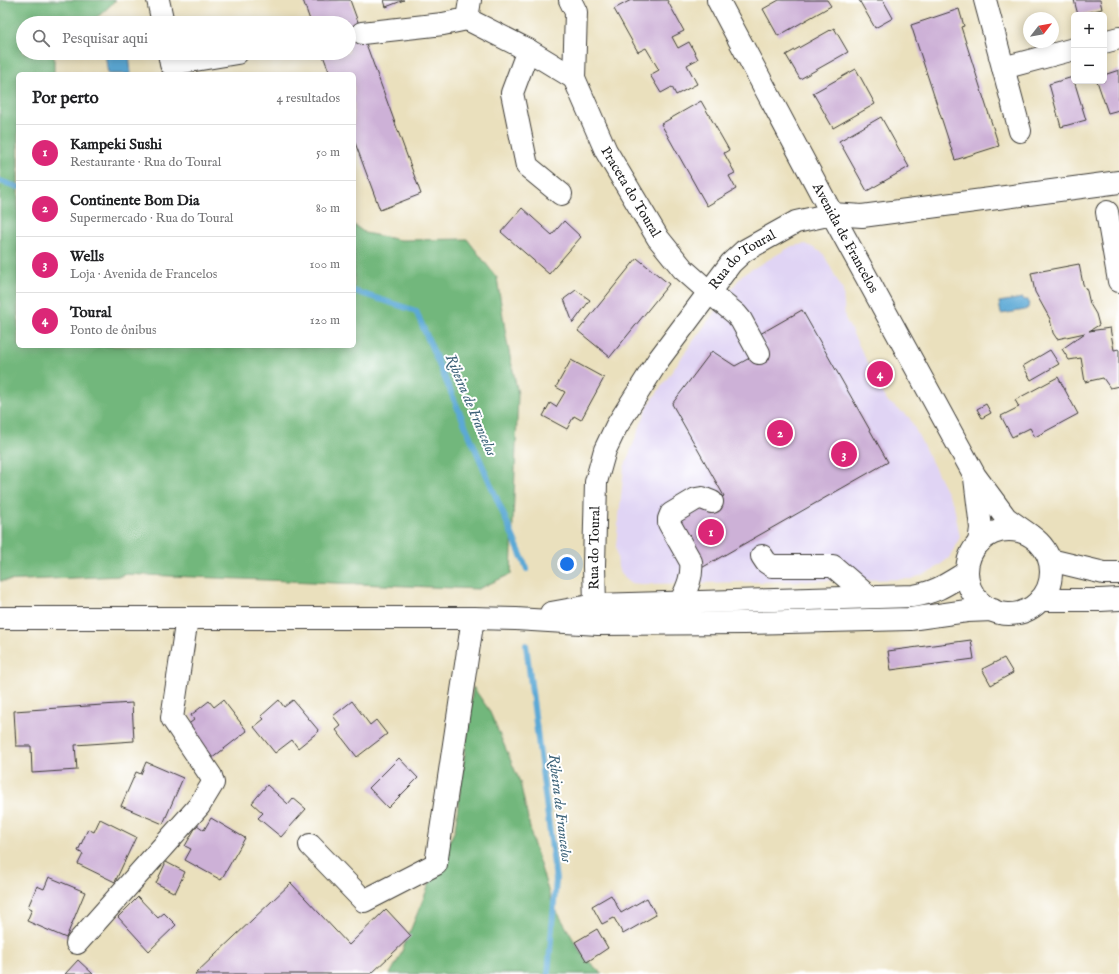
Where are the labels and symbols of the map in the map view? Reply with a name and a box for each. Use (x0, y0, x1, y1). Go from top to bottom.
north arrow (1023, 12, 1059, 48)
street label: Praceta do Toural (597, 143, 665, 241)
street label: Avenida de Francelos (808, 179, 882, 296)
street label: Rua do Toural (705, 226, 779, 293)
water label: Ribeira de Francelos (441, 351, 501, 460)
pin: 4 (867, 359, 893, 389)
pin: 2 (767, 418, 793, 448)
pin: 3 (831, 439, 857, 469)
street label: Rua do Toural (585, 506, 604, 590)
pin: 1 (698, 517, 724, 547)
your location (557, 554, 577, 574)
water label: Ribeira de Francelos (544, 753, 576, 864)

